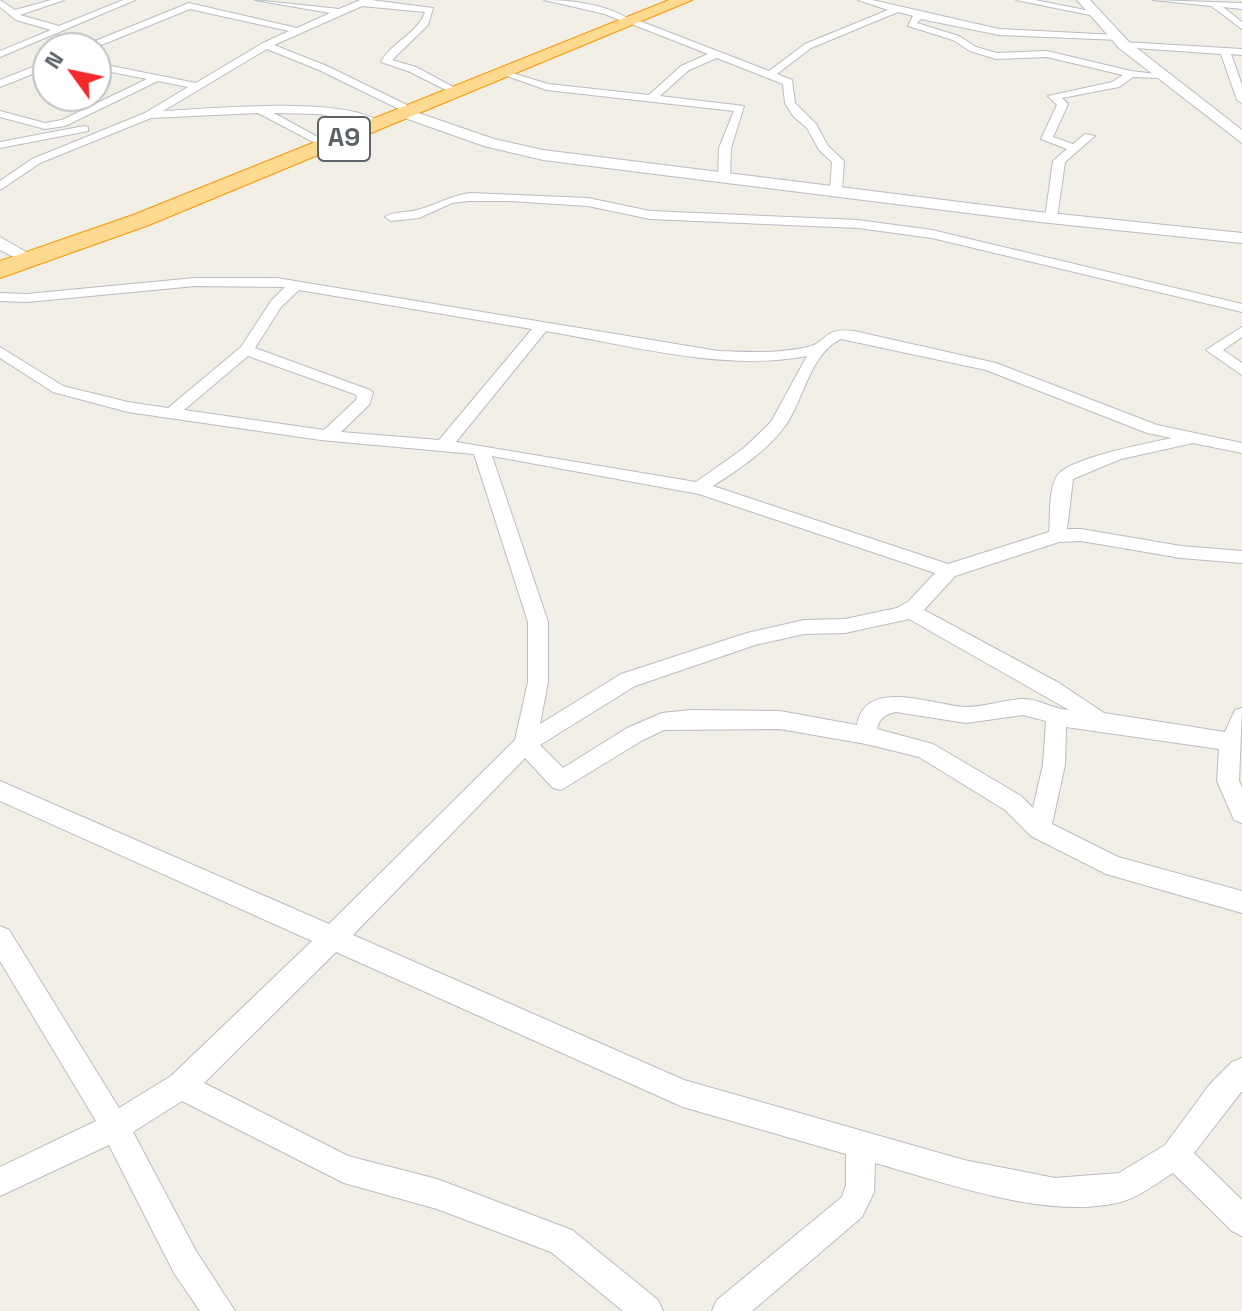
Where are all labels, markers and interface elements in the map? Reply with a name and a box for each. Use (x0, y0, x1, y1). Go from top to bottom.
north arrow (32, 32, 112, 112)
text: N (38, 46, 69, 74)
road number: A9 (318, 117, 370, 161)

